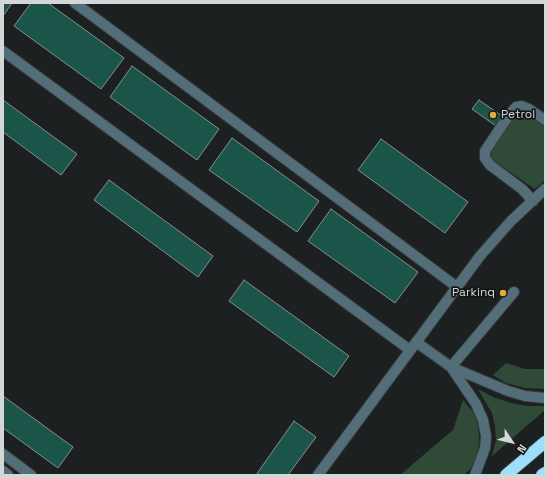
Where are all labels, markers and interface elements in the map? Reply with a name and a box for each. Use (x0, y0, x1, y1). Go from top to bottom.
place label: Petrol (501, 108, 535, 122)
marker: Petrol (488, 110, 498, 120)
place label: Parkinq (452, 286, 495, 300)
marker: Parkinq (498, 288, 508, 298)
north arrow (492, 422, 532, 462)
text: N (514, 442, 530, 456)

